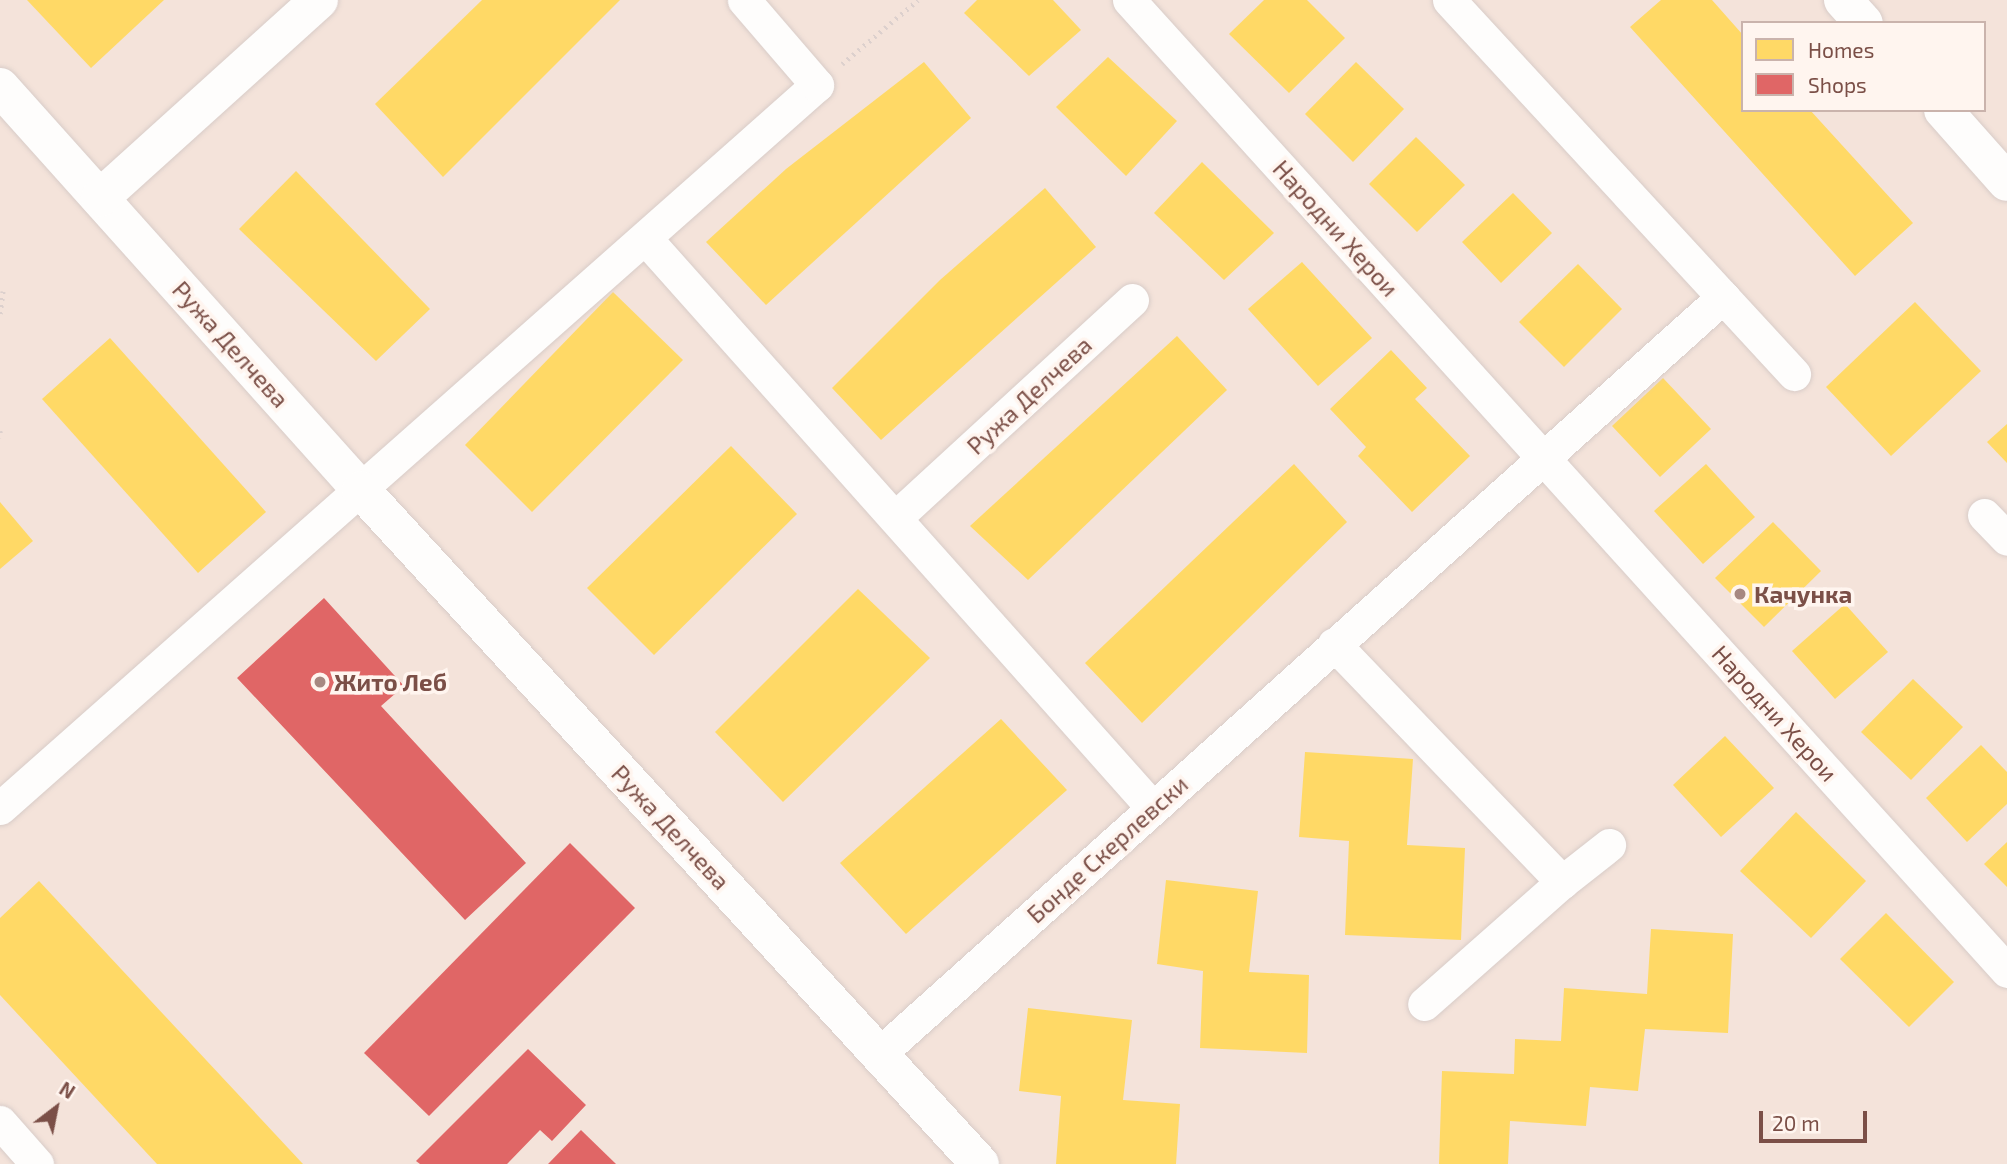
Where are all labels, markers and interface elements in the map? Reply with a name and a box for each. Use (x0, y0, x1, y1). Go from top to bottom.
legend (1741, 21, 1986, 112)
text: Homes (1808, 37, 1874, 62)
text: Shops (1808, 72, 1867, 97)
street label: Народни Херои (1267, 154, 1405, 302)
street label: Ружа Делчева (167, 275, 295, 413)
street label: Ружа Делчева (961, 330, 1097, 460)
place label: Качунка (1754, 580, 1852, 608)
marker: Качунка (1732, 586, 1748, 602)
street label: Народни Херои (1706, 639, 1844, 787)
place label: Жито Леб (334, 668, 447, 696)
marker: Жито Леб (312, 674, 328, 690)
street label: Ружа Делчева (606, 759, 736, 895)
street label: Бонде Скерлевски (1021, 769, 1193, 929)
north arrow (21, 1073, 91, 1143)
text: N (55, 1076, 79, 1103)
scale bar (1762, 1098, 1870, 1142)
text: 20 m (1772, 1110, 1820, 1135)

